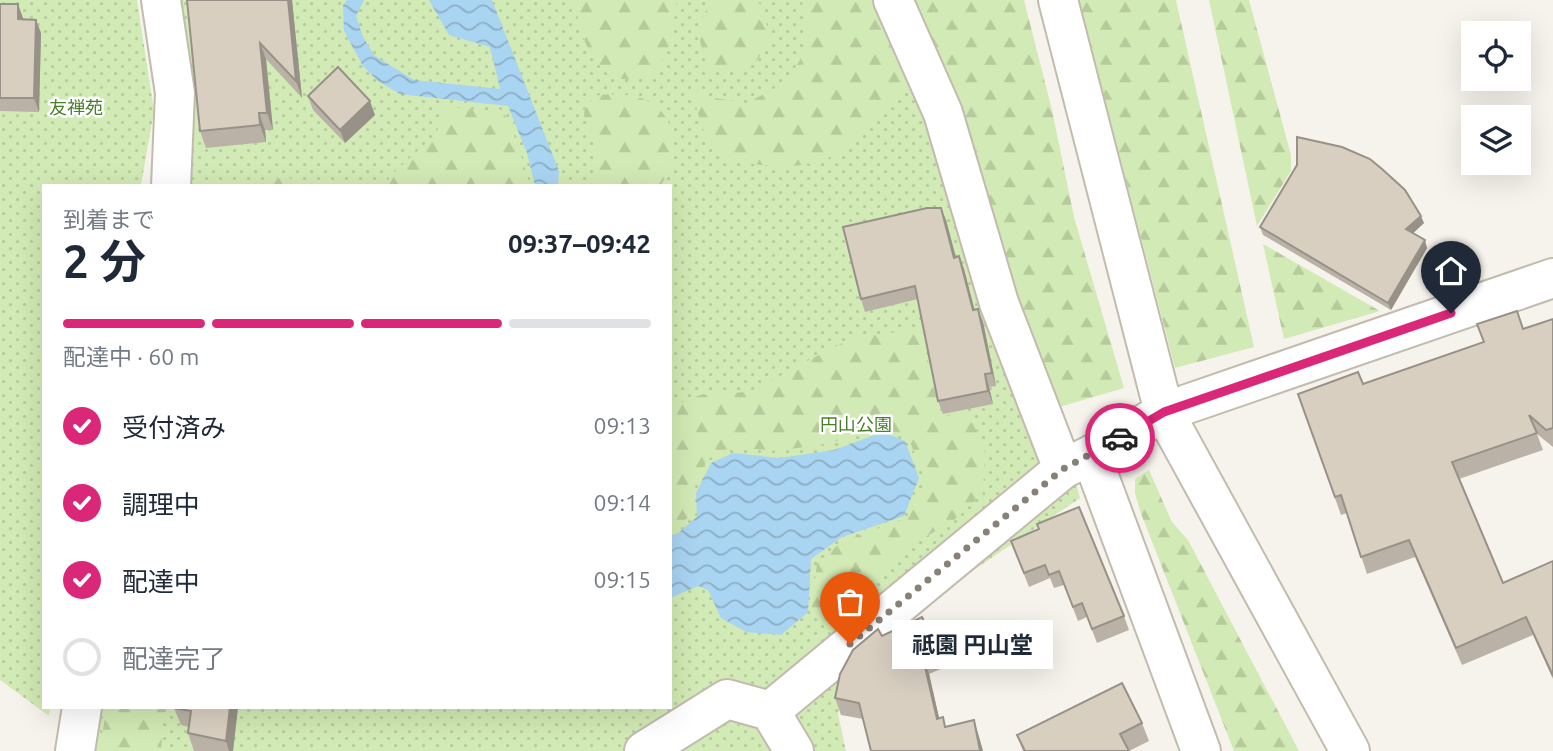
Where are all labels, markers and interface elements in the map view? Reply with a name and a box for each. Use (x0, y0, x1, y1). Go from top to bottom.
map controls (1461, 21, 1531, 175)
button: locate (1461, 21, 1531, 91)
park label: 友禅苑 (49, 97, 103, 117)
button: layers (1461, 105, 1531, 175)
text: 到着まで (63, 207, 155, 232)
text: 09:37–09:42 (508, 229, 651, 258)
text: 2 分 (63, 235, 146, 287)
pin (1421, 241, 1481, 313)
icon: home (1432, 252, 1470, 290)
text: 配達中 · 60 m (63, 344, 199, 369)
courier (1085, 403, 1155, 473)
icon: check (63, 407, 101, 445)
text: 受付済み (122, 413, 226, 442)
text: 09:13 (593, 413, 651, 438)
park label: 円山公園 (820, 414, 892, 434)
icon: car (1101, 419, 1139, 457)
icon: check (63, 484, 101, 522)
text: 調理中 (122, 490, 200, 519)
text: 09:14 (593, 490, 651, 515)
icon: check (63, 561, 101, 599)
text: 配達中 (122, 567, 200, 596)
text: 09:15 (593, 567, 651, 592)
pin (820, 572, 880, 644)
icon: bag (831, 583, 869, 621)
callout: 祗園 円山堂 (892, 620, 1053, 668)
text: 祗園 円山堂 (912, 632, 1033, 657)
text: 配達完了 (122, 644, 226, 673)

